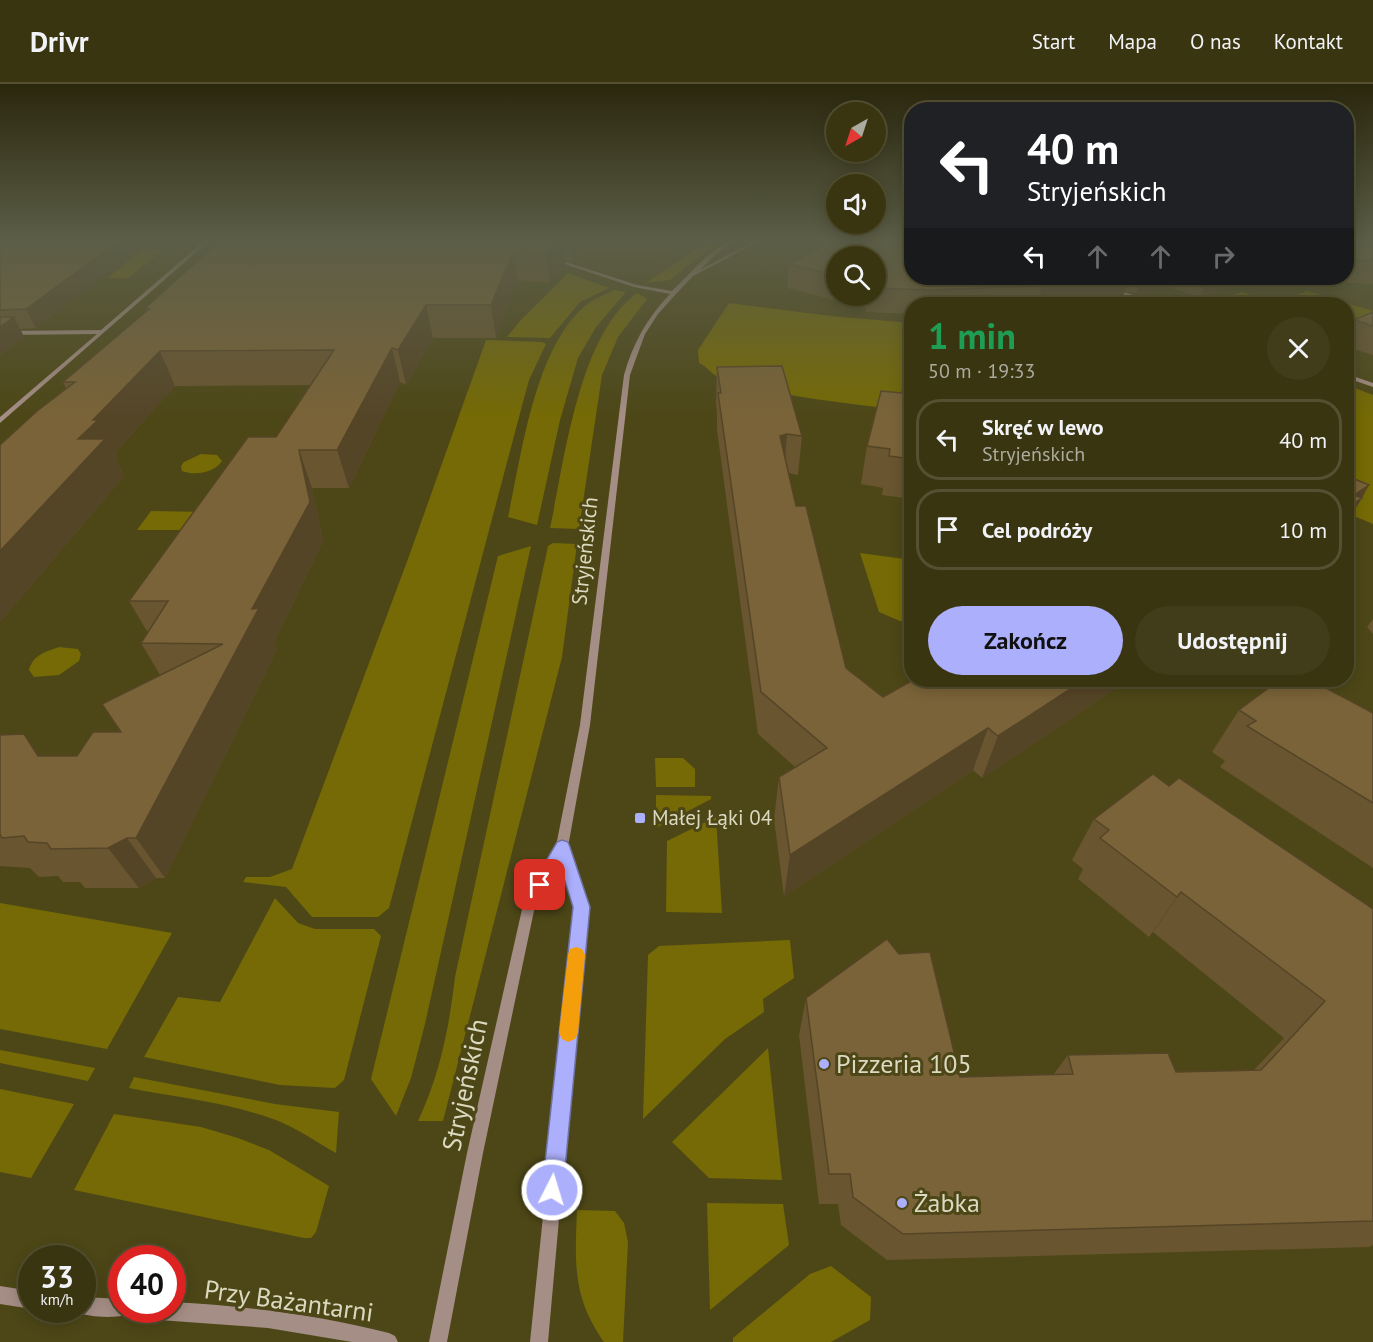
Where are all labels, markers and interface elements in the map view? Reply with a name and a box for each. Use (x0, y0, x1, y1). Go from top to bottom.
text: Drivr (30, 23, 89, 60)
text: Start (1032, 28, 1075, 55)
text: Mapa (1108, 28, 1157, 55)
text: O nas (1190, 28, 1241, 55)
text: Kontakt (1274, 28, 1343, 55)
north arrow (826, 102, 886, 162)
map controls (826, 102, 886, 306)
text: 40 m (1027, 121, 1119, 176)
icon: left (928, 126, 1006, 204)
button: sound (826, 174, 886, 234)
text: Stryjeńskich (1027, 174, 1166, 208)
icon: left (1018, 240, 1051, 273)
icon: ahead (1081, 240, 1114, 273)
icon: ahead (1144, 240, 1177, 273)
icon: right (1207, 240, 1240, 273)
button: search (826, 246, 886, 306)
text: 1 min (928, 312, 1016, 359)
button: close (1267, 317, 1330, 380)
text: 50 m · 19:33 (928, 358, 1035, 384)
text: Skręć w lewo (982, 413, 1103, 441)
icon: left (931, 423, 964, 456)
text: 40 m (1279, 426, 1327, 454)
text: Stryjeńskich (982, 441, 1085, 467)
street label: Stryjeńskich (565, 496, 604, 606)
icon: arrive (931, 513, 964, 546)
text: Cel podróży (982, 516, 1092, 544)
text: 10 m (1279, 516, 1327, 544)
button: Zakończ (928, 606, 1123, 675)
button: Udostępnij (1135, 606, 1330, 675)
place label: Małej Łąki 04 (652, 804, 772, 831)
marker: Małej Łąki 04 (633, 811, 647, 825)
pin (514, 859, 565, 910)
icon: arrive (523, 868, 556, 901)
street label: Stryjeńskich (434, 1016, 495, 1154)
place label: Pizzeria 105 (836, 1047, 972, 1080)
marker: Pizzeria 105 (817, 1057, 831, 1071)
position arrow (520, 1158, 584, 1222)
place label: Żabka (914, 1186, 980, 1219)
marker: Żabka (895, 1196, 909, 1210)
speed limit sign: 40 (108, 1245, 186, 1323)
text: 33 (40, 1257, 74, 1296)
street label: Przy Bażantarni (202, 1272, 376, 1329)
text: km/h (41, 1290, 73, 1309)

